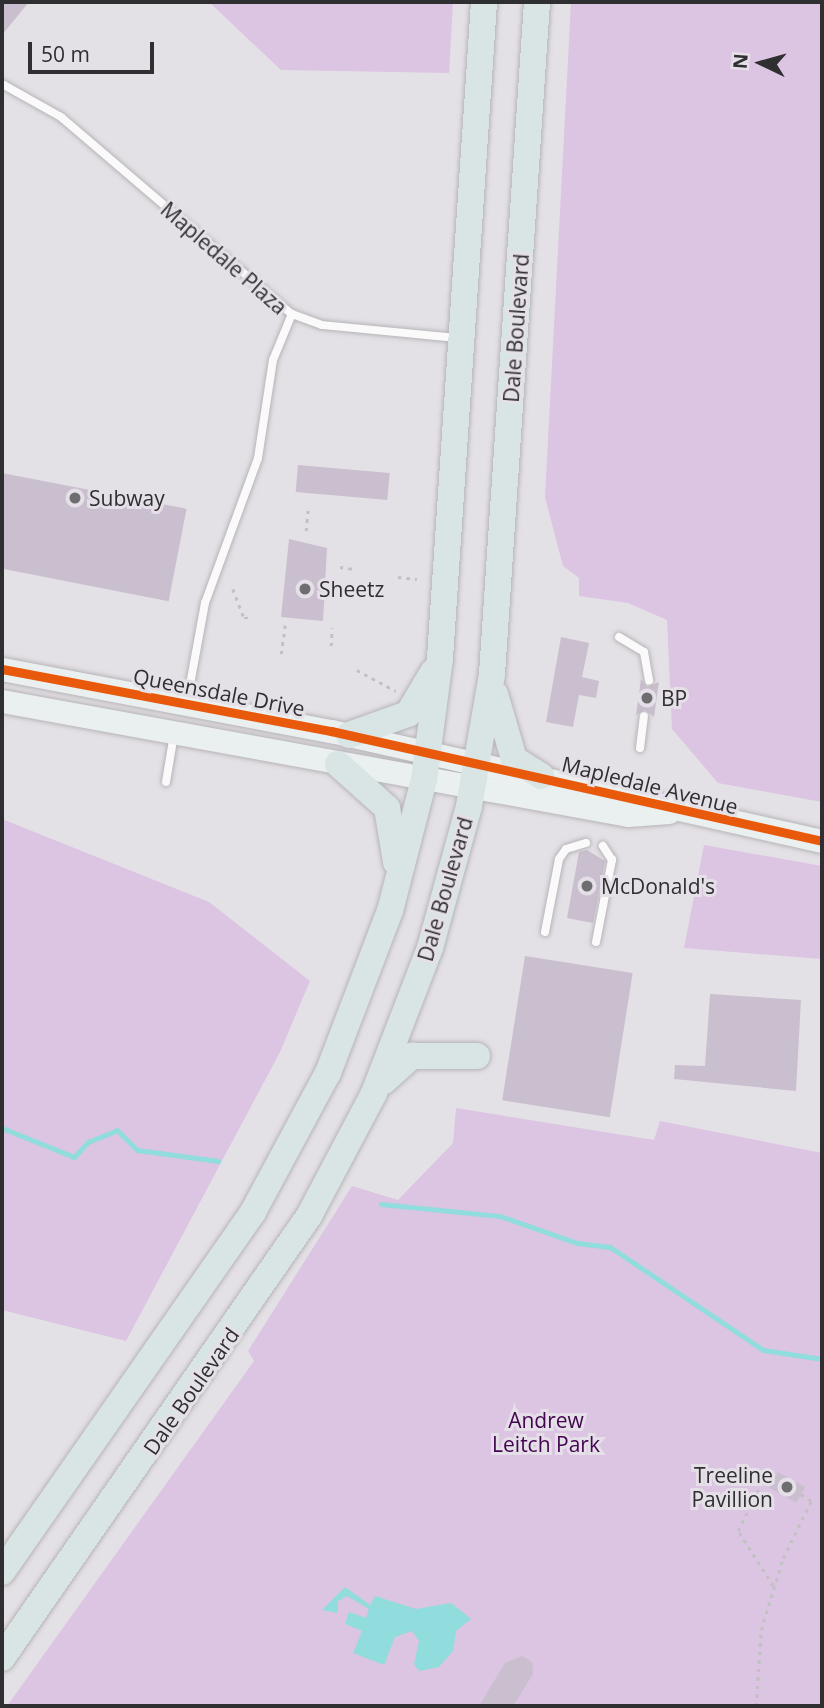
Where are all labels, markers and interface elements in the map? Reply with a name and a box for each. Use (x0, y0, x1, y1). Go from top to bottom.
scale bar (32, 28, 158, 72)
north arrow (726, 28, 796, 98)
text: 50 m (41, 40, 90, 68)
text: N (726, 52, 754, 70)
street label: Mapledale Plaza (156, 196, 292, 320)
street label: Dale Boulevard (498, 253, 534, 403)
place label: Subway (89, 485, 165, 511)
marker: Subway (67, 490, 83, 506)
place label: Sheetz (319, 576, 384, 602)
marker: Sheetz (297, 581, 313, 597)
street label: Queensdale Drive (131, 663, 307, 721)
place label: BP (661, 685, 687, 711)
marker: BP (639, 690, 655, 706)
street label: Mapledale Avenue (559, 751, 741, 819)
street label: Dale Boulevard (412, 814, 478, 964)
place label: McDonald's (601, 873, 715, 899)
marker: McDonald's (579, 878, 595, 894)
street label: Dale Boulevard (138, 1323, 244, 1459)
park label: Andrew Leitch Park (492, 1407, 600, 1457)
place label: Treeline Pavillion (691, 1462, 773, 1512)
marker: Treeline Pavillion (779, 1479, 795, 1495)

